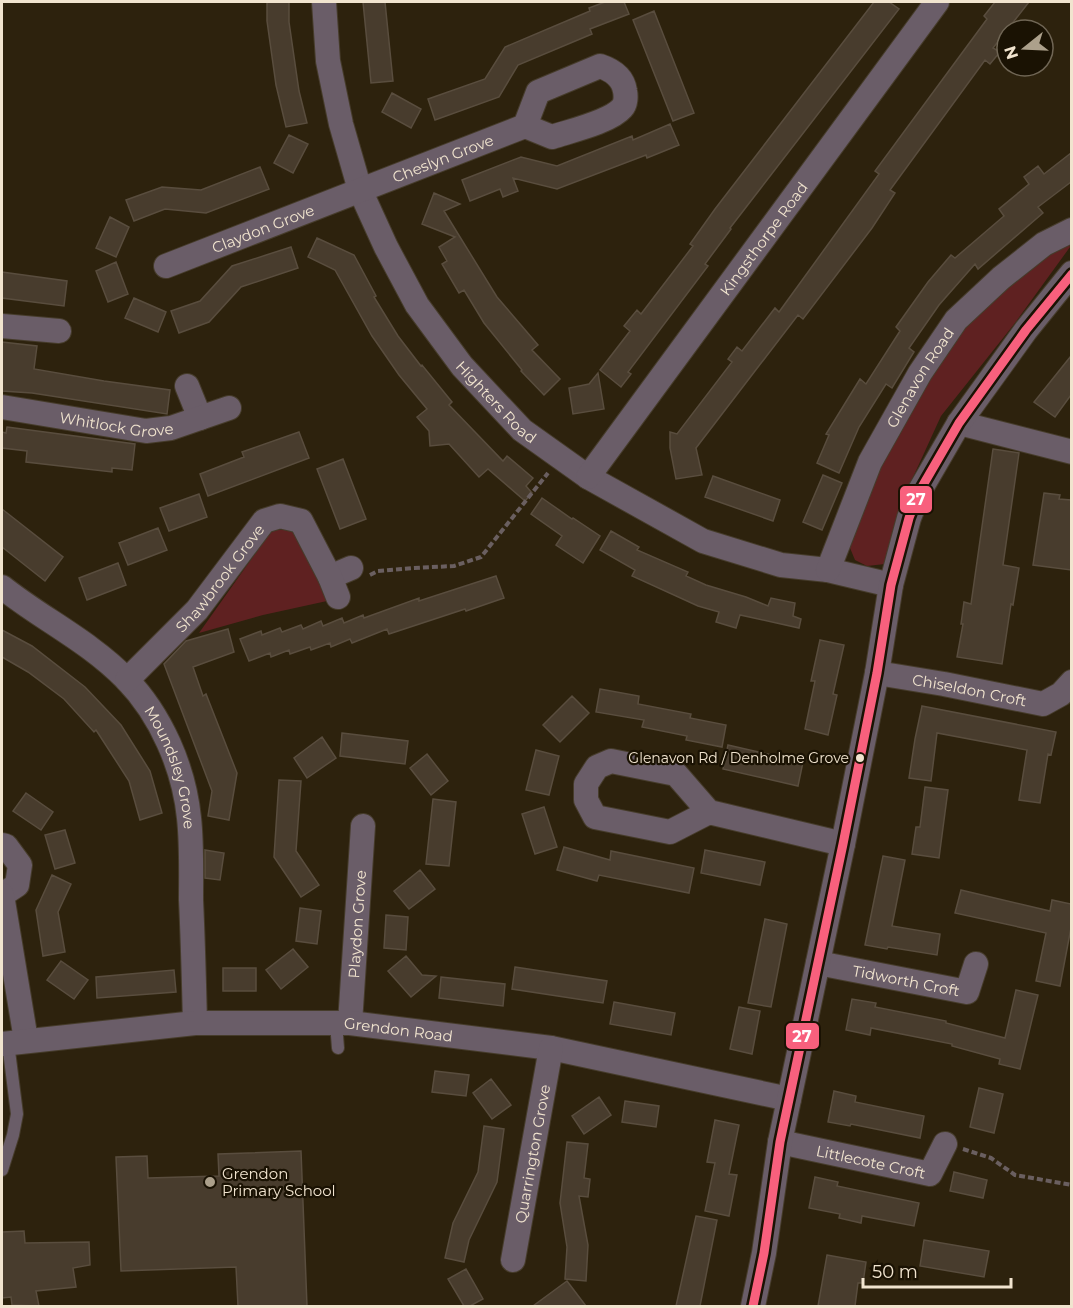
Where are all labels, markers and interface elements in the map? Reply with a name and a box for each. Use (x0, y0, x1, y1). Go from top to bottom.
north arrow (995, 18, 1055, 78)
text: N (1000, 43, 1022, 62)
street label: Cheslyn Grove (389, 130, 496, 186)
street label: Kingsthorpe Road (715, 178, 811, 299)
street label: Claydon Grove (209, 200, 317, 257)
street label: Glenavon Road (882, 324, 958, 431)
street label: Highters Road (452, 356, 540, 447)
street label: Whitlock Grove (58, 407, 174, 441)
line badge: 27 (899, 485, 933, 514)
text: 27 (906, 490, 926, 509)
street label: Shawbrook Grove (171, 520, 268, 636)
street label: Chiseldon Croft (911, 669, 1028, 710)
street label: Moundsley Grove (141, 702, 200, 830)
place label: Glenavon Rd / Denholme Grove (628, 749, 849, 767)
marker: Glenavon Rd / Denholme Grove (854, 752, 866, 764)
street label: Playdon Grove (343, 869, 370, 979)
street label: Tidworth Croft (851, 960, 962, 1000)
street label: Grendon Road (344, 1014, 454, 1045)
line badge: 27 (785, 1022, 820, 1050)
text: 27 (792, 1027, 812, 1046)
street label: Quarrington Grove (510, 1083, 554, 1225)
street label: Littlecote Croft (814, 1140, 927, 1182)
place label: Grendon Primary School (222, 1164, 336, 1200)
marker: Grendon Primary School (203, 1175, 217, 1189)
scale bar (863, 1251, 1012, 1289)
text: 50 m (872, 1261, 918, 1283)

